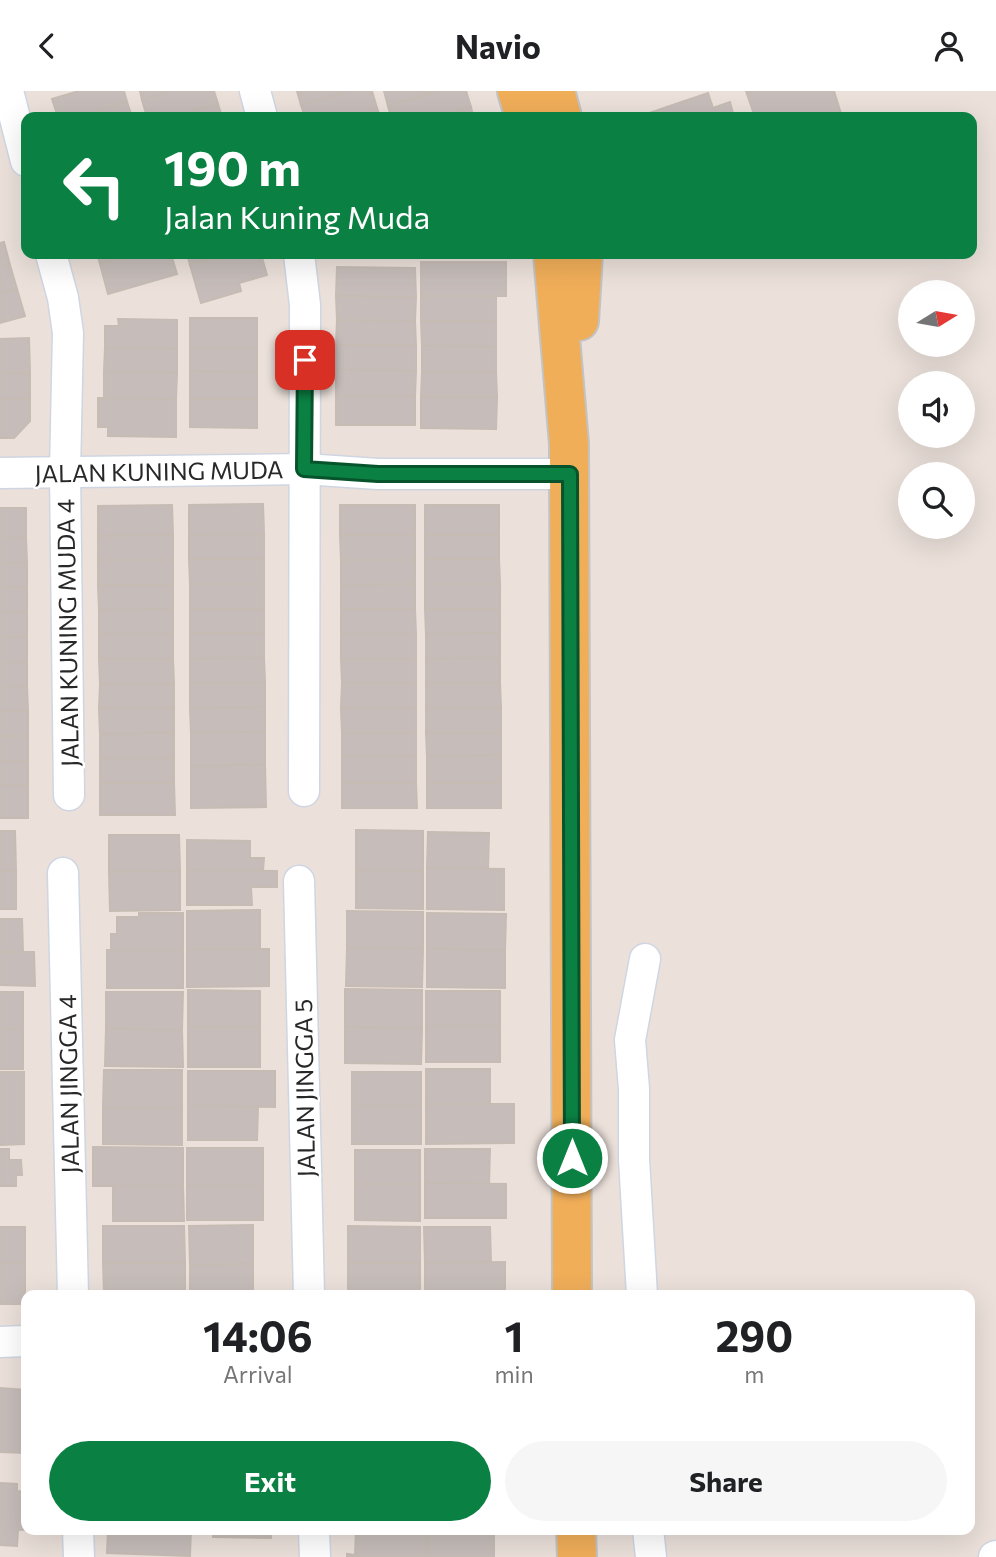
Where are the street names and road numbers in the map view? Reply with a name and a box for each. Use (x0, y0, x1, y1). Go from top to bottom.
street label: JALAN KUNING MUDA (34, 454, 284, 488)
street label: JALAN KUNING MUDA 4 (50, 499, 84, 767)
street label: JALAN JINGGA 4 (52, 994, 84, 1174)
street label: JALAN JINGGA 5 (288, 999, 320, 1177)

